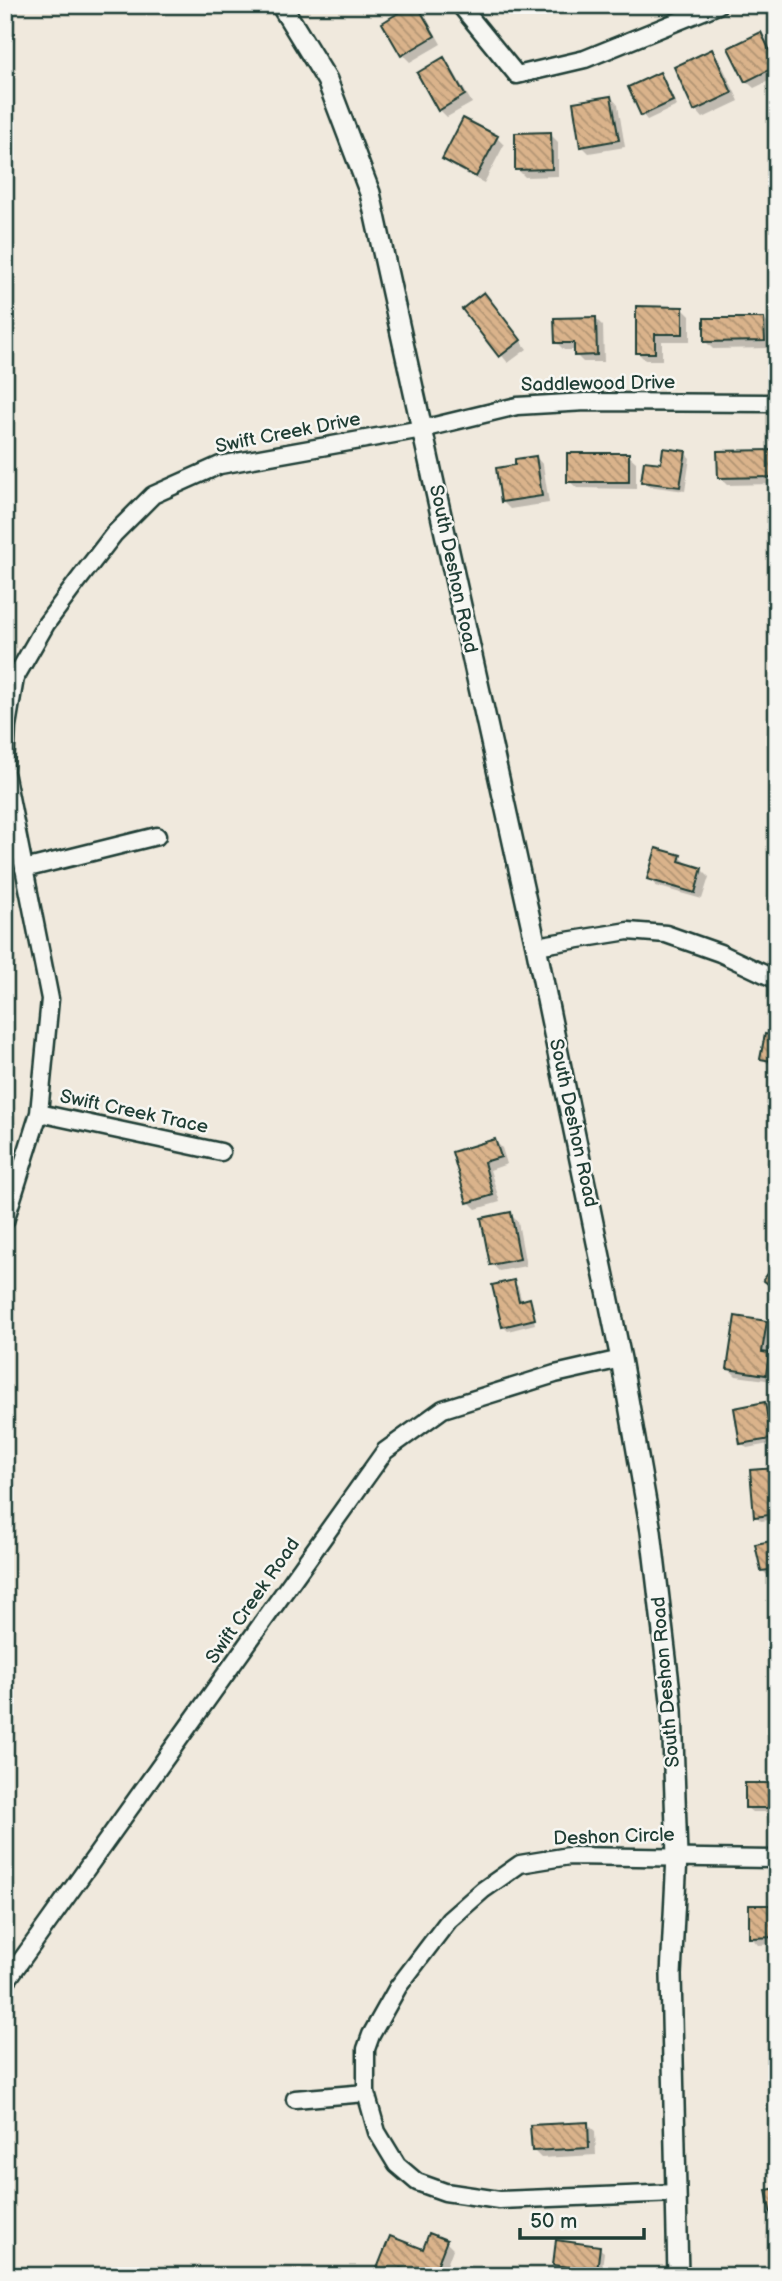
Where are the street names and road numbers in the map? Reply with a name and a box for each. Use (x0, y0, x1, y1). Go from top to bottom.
street label: Saddlewood Drive (521, 371, 675, 397)
street label: Swift Creek Drive (214, 408, 362, 458)
street label: South Deshon Road (424, 483, 482, 655)
street label: South Deshon Road (544, 1037, 602, 1209)
street label: Swift Creek Trace (58, 1085, 210, 1139)
street label: Swift Creek Road (201, 1534, 305, 1668)
street label: South Deshon Road (647, 1596, 685, 1768)
street label: Deshon Circle (553, 1823, 675, 1851)

